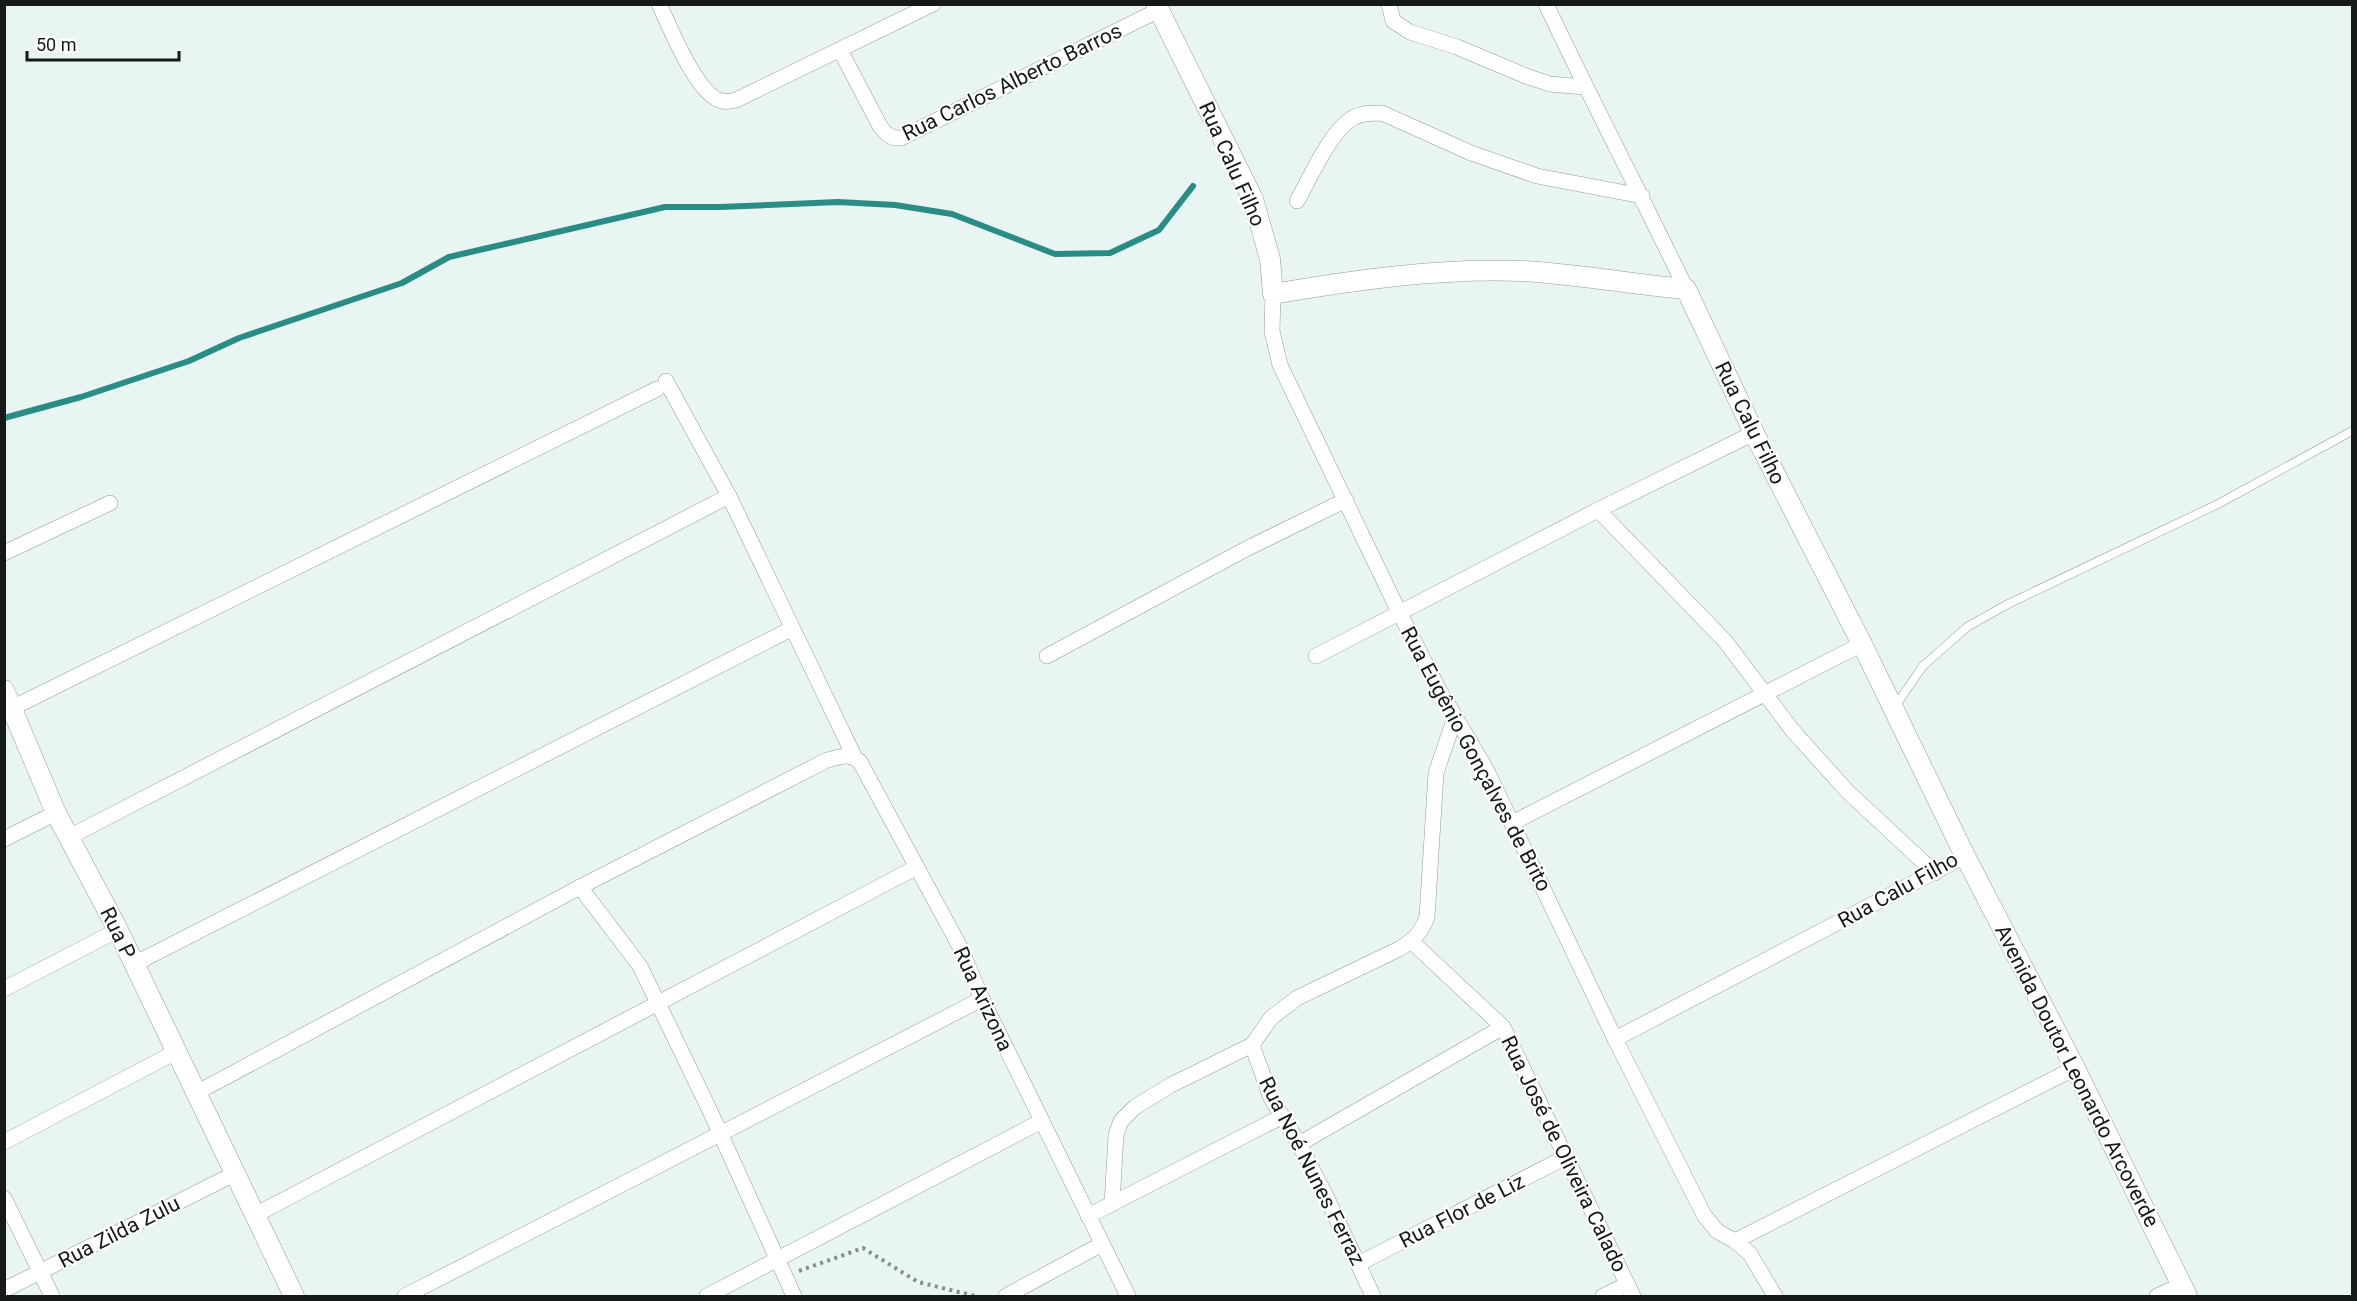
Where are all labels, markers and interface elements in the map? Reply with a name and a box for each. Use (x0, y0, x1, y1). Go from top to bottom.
street label: Rua Carlos Alberto Barros (898, 18, 1126, 146)
scale bar (27, 24, 178, 62)
text: 50 m (36, 34, 76, 55)
street label: Rua Calu Filho (1194, 98, 1270, 230)
street label: Rua Calu Filho (1710, 358, 1790, 488)
street label: Rua Eugênio Gonçalves de Brito (1396, 623, 1556, 895)
street label: Rua Calu Filho (1834, 847, 1962, 933)
street label: Rua P (95, 903, 141, 963)
street label: Avenida Doutor Leonardo Arcoverde (1990, 921, 2164, 1231)
street label: Rua Arizona (948, 943, 1018, 1055)
street label: Rua José de Oliveira Calado (1496, 1032, 1632, 1276)
street label: Rua Noé Nunes Ferraz (1254, 1073, 1370, 1269)
street label: Rua Flor de Liz (1395, 1169, 1529, 1253)
street label: Rua Zilda Zulu (54, 1191, 184, 1273)

